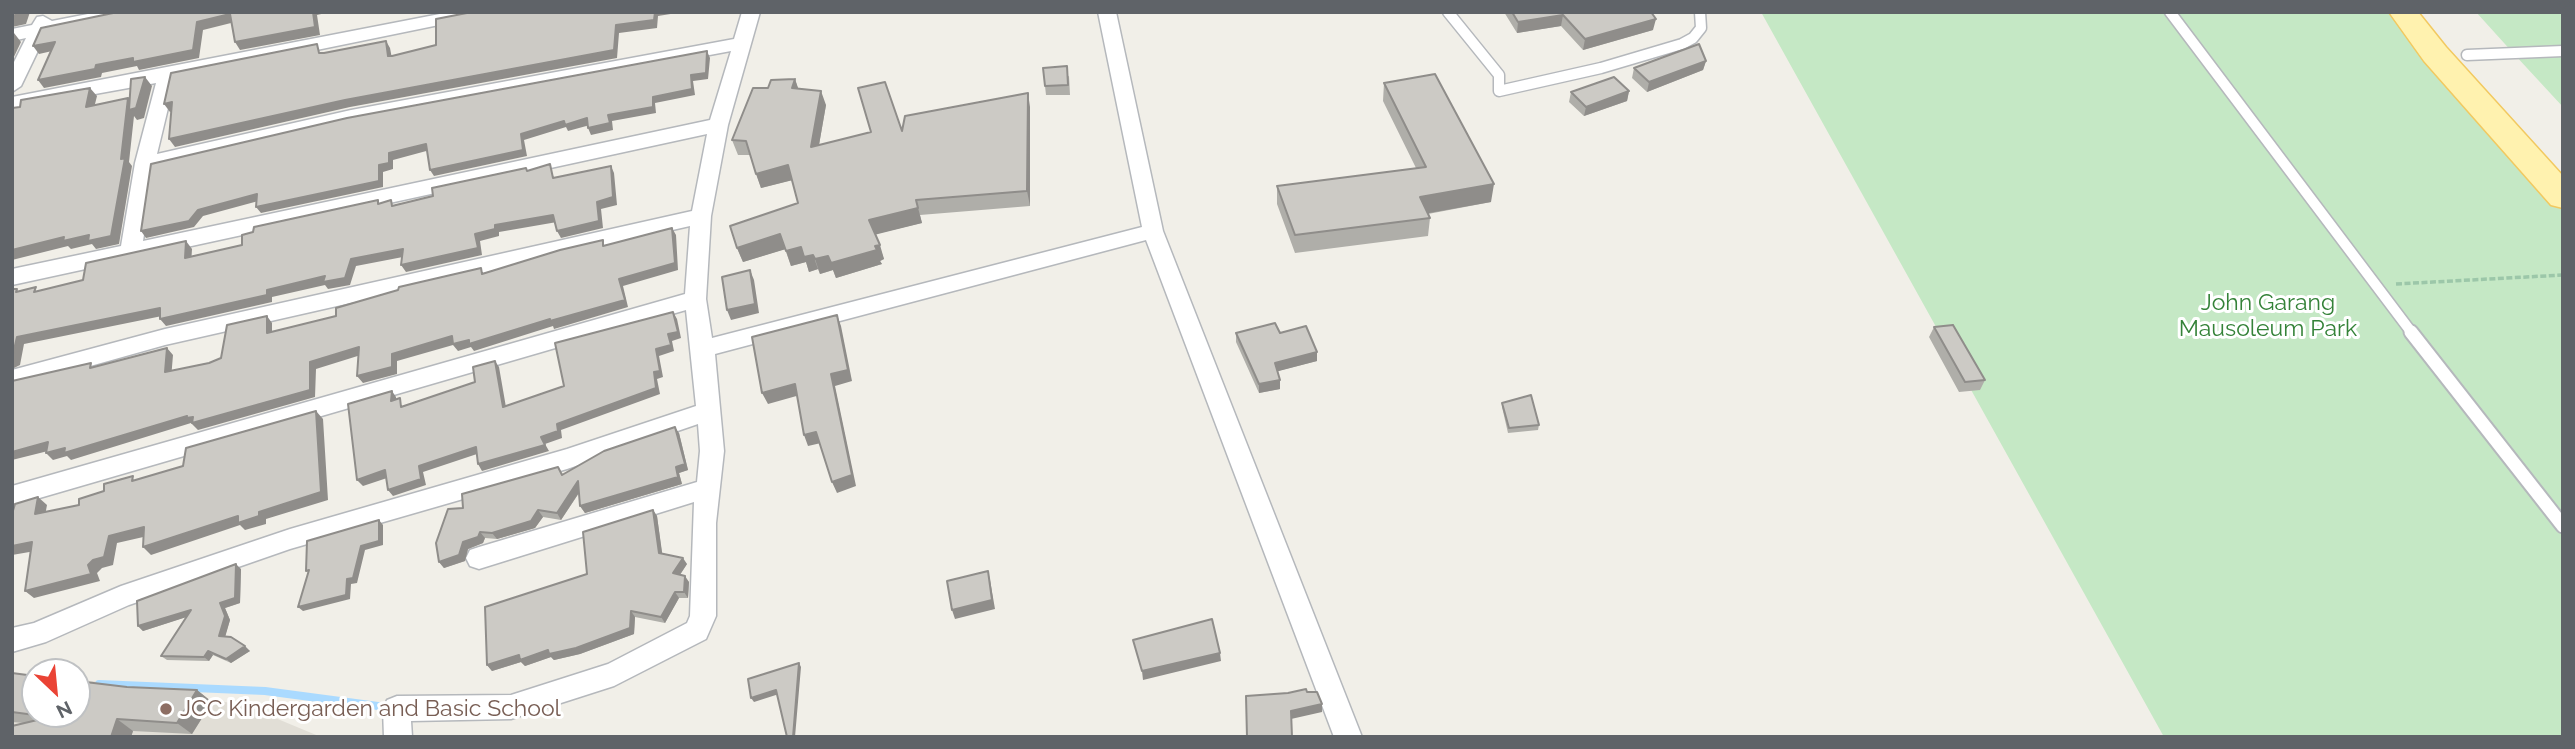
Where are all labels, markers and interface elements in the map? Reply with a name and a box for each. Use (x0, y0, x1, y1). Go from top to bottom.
park label: John Garang Mausoleum Park (2179, 289, 2357, 343)
north arrow (21, 658, 91, 728)
place label: JCC Kindergarden and Basic School (180, 695, 561, 723)
text: N (53, 697, 76, 723)
marker: JCC Kindergarden and Basic School (158, 701, 174, 717)

